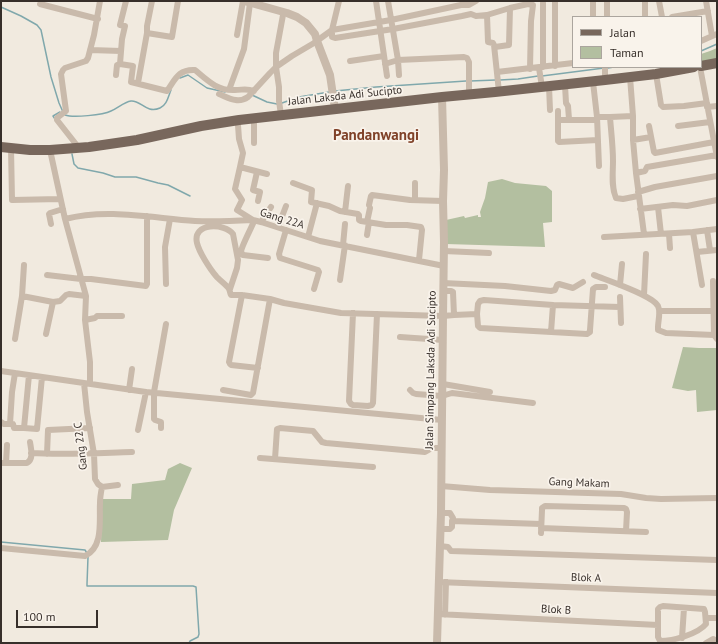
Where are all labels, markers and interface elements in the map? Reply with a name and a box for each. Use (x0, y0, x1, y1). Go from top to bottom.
legend (572, 16, 702, 68)
text: Jalan (610, 25, 635, 40)
text: Taman (610, 45, 644, 60)
street label: Jalan Laksda Adi Sucipto (287, 83, 403, 109)
district label: Pandanwangi (333, 127, 419, 145)
street label: Gang 22A (258, 206, 306, 232)
street label: Jalan Simpang Laksda Adi Sucipto (423, 291, 439, 449)
street label: Gang 22 C (72, 421, 90, 471)
street label: Gang Makam (548, 475, 610, 491)
street label: Blok A (571, 571, 601, 585)
scale bar (18, 602, 100, 628)
street label: Blok B (541, 603, 571, 617)
text: 100 m (23, 609, 56, 624)

